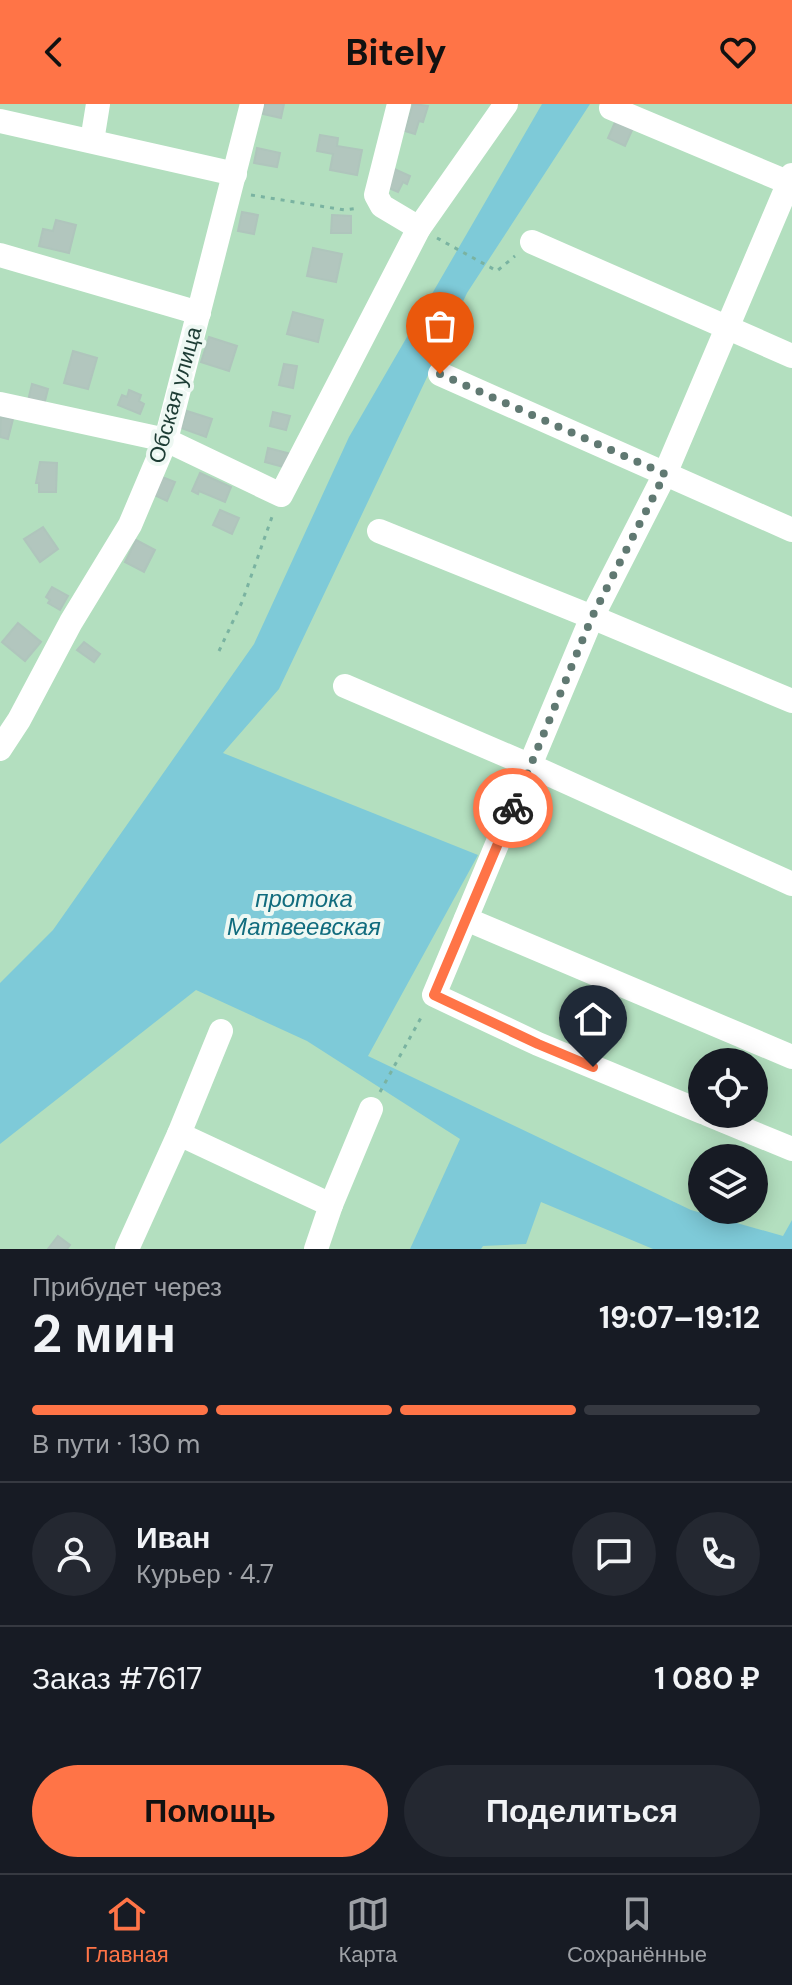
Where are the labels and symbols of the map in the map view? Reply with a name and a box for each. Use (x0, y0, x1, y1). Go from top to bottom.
pin (406, 292, 474, 374)
street label: Обская улица (142, 322, 209, 467)
courier (473, 768, 553, 848)
water label: протока Матвеевская (227, 883, 381, 942)
pin (559, 985, 627, 1067)

